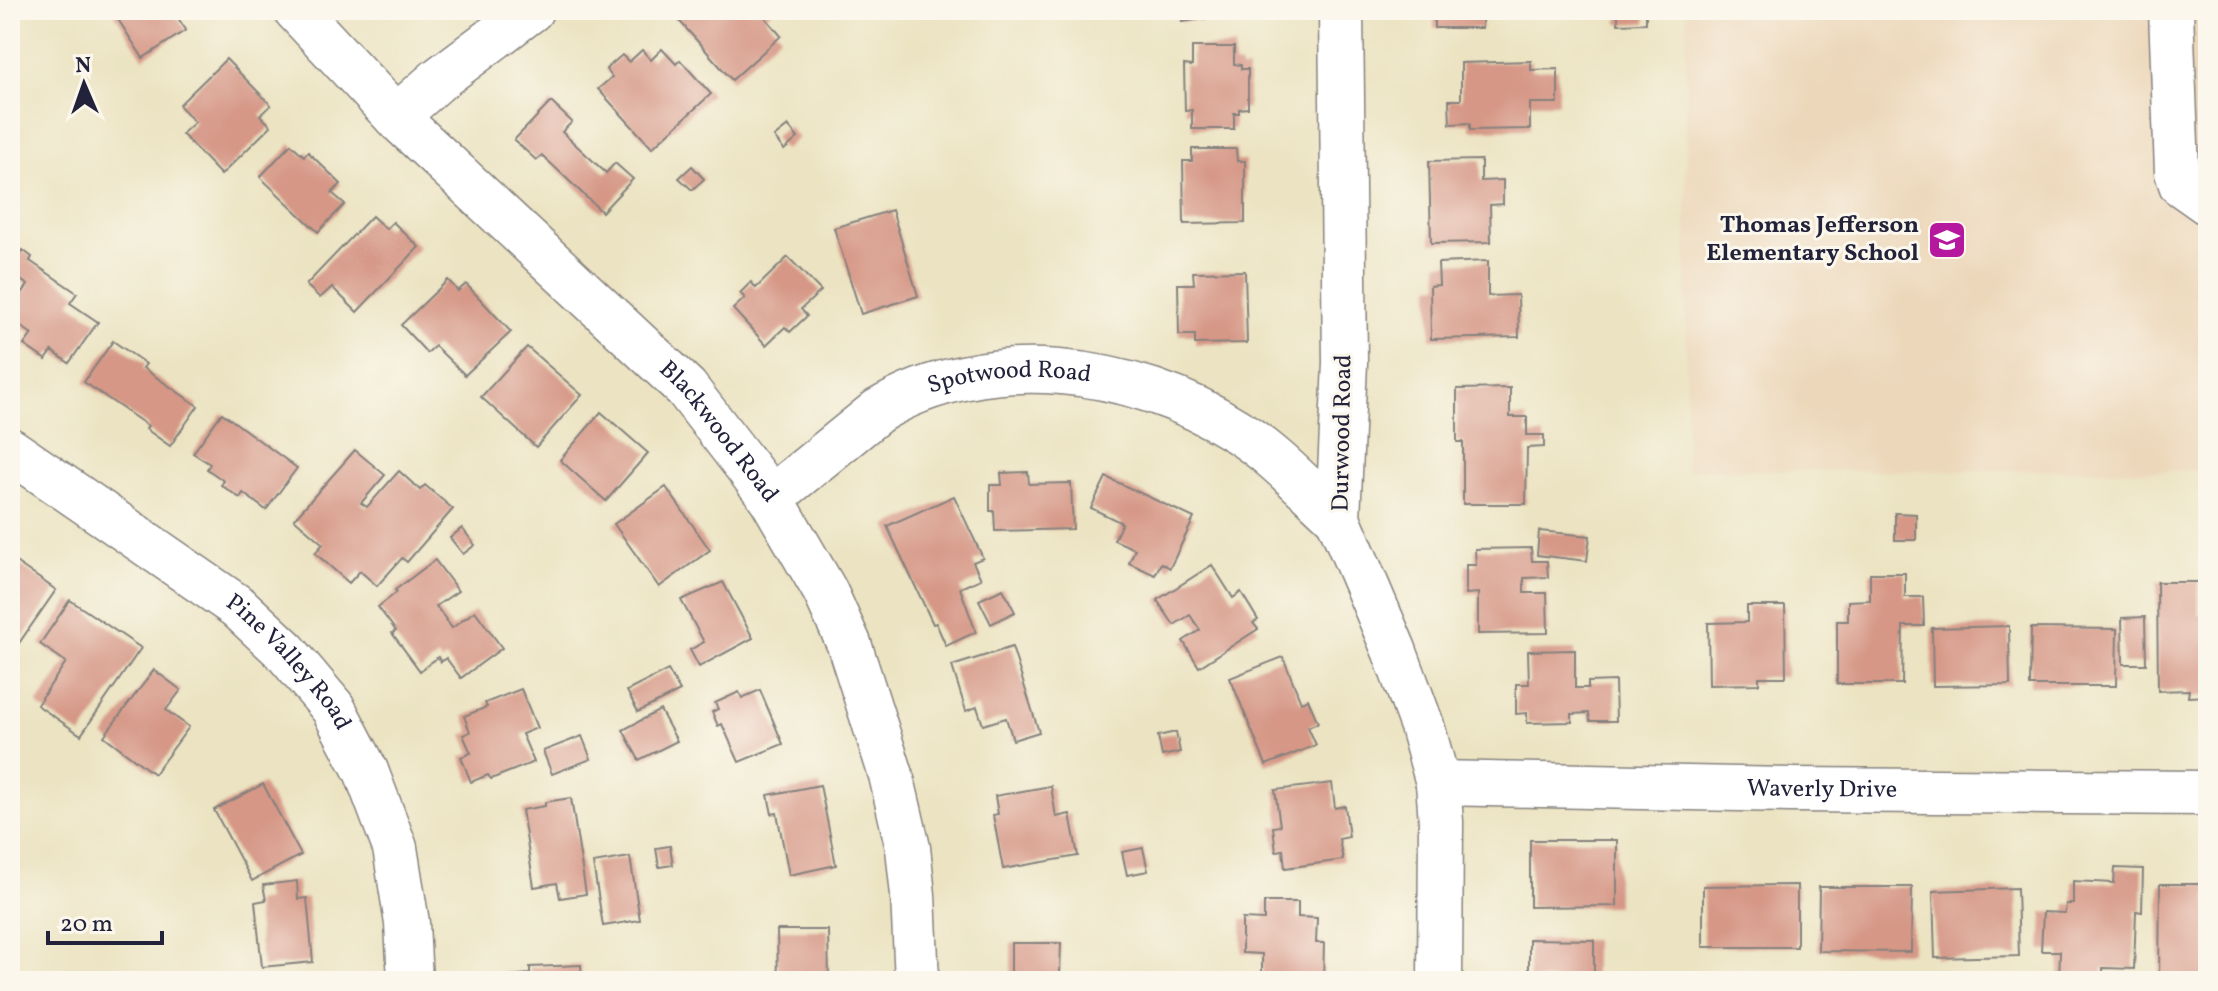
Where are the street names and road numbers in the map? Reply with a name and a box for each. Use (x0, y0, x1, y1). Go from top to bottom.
street label: Blackwood Road (651, 354, 786, 510)
street label: Spotwood Road (923, 354, 1094, 404)
street label: Durwood Road (1325, 354, 1361, 512)
street label: Pine Valley Road (219, 586, 359, 737)
street label: Waverly Drive (1746, 772, 1897, 808)

